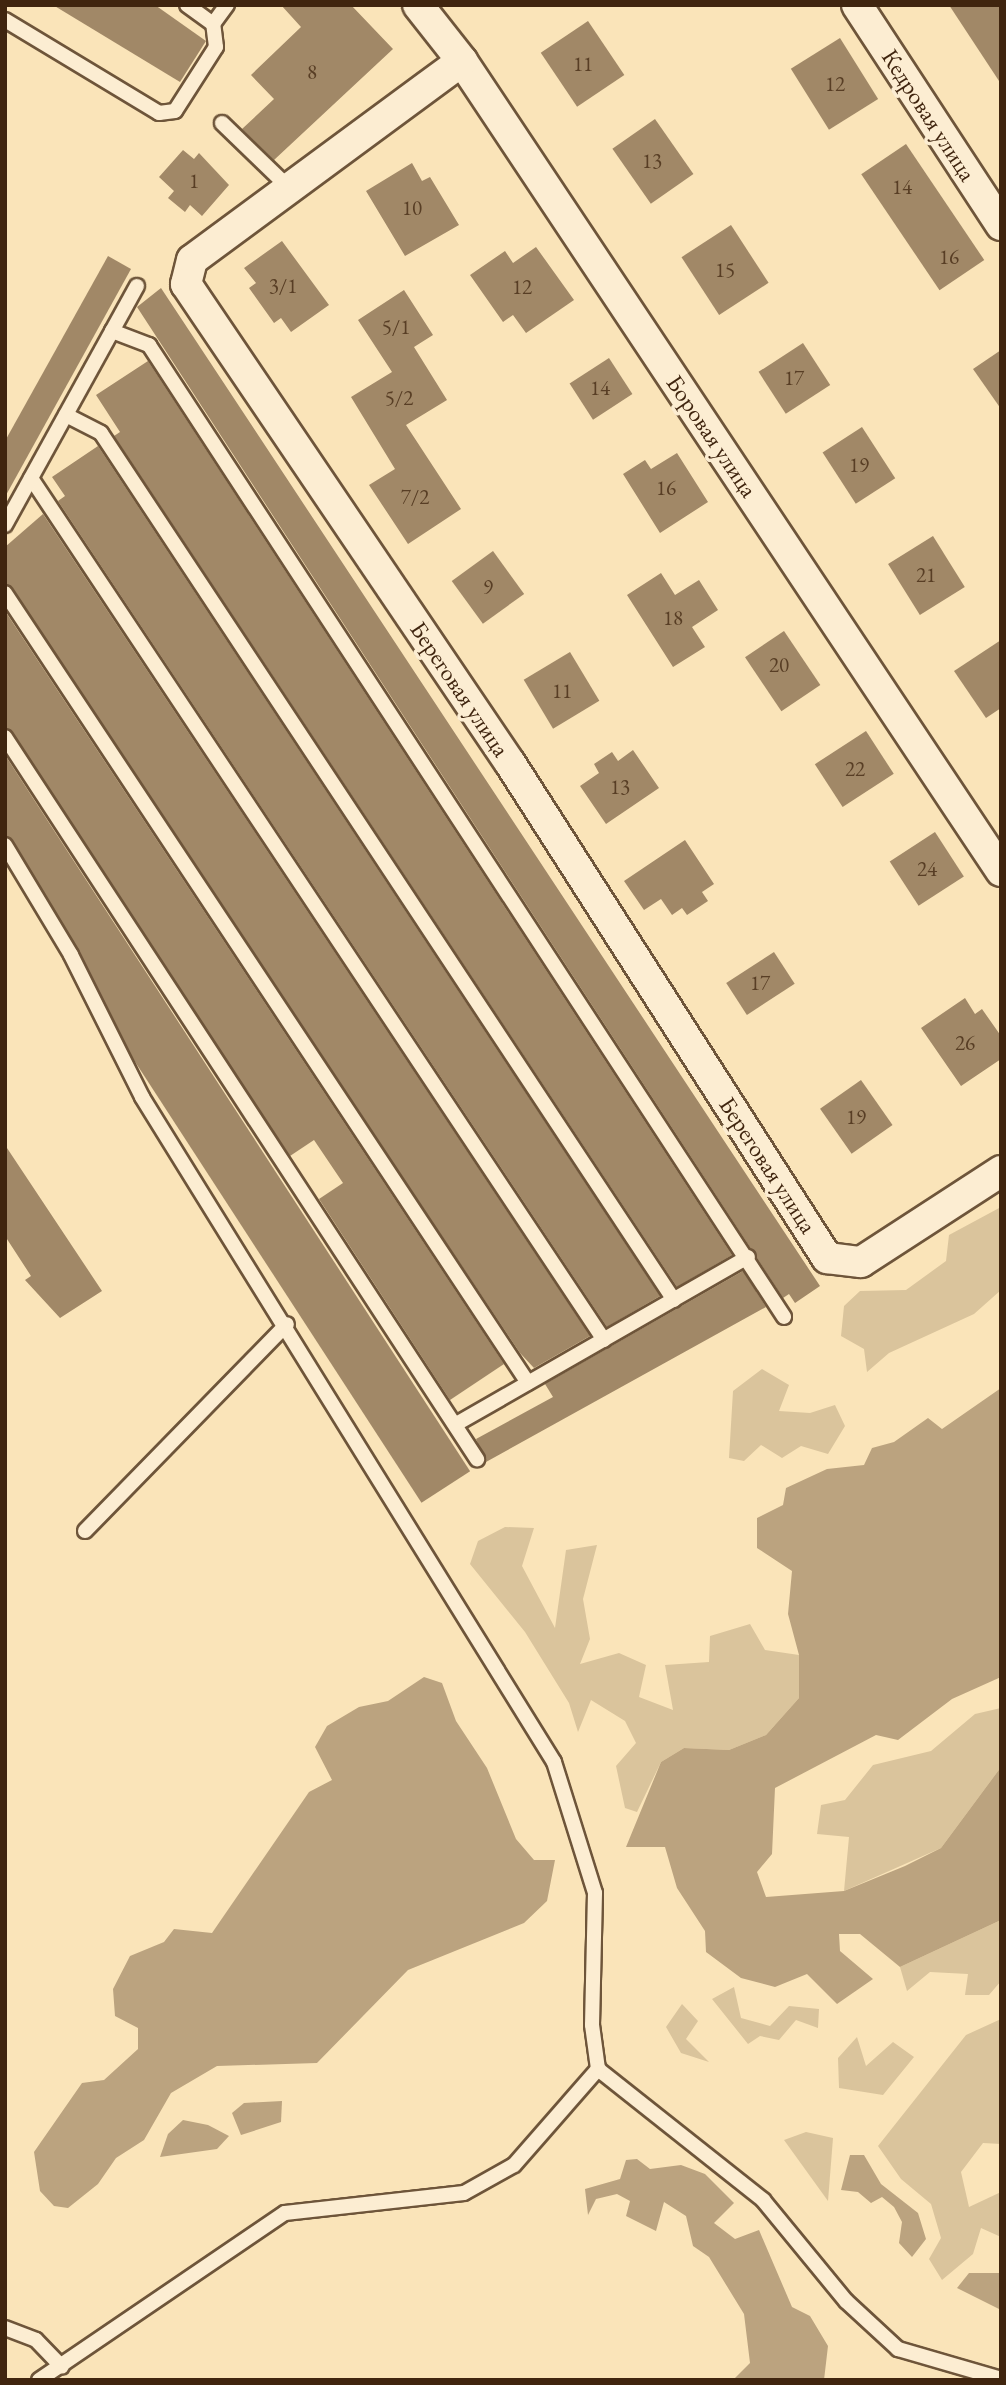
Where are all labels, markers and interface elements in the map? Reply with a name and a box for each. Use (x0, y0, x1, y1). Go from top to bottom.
street label: Кедровая улица (876, 44, 982, 186)
house number: 11 (573, 51, 593, 77)
house number: 8 (307, 59, 317, 85)
house number: 12 (825, 71, 845, 97)
house number: 13 (642, 148, 662, 174)
house number: 1 (189, 168, 199, 194)
house number: 14 (892, 174, 912, 200)
house number: 10 (402, 195, 422, 221)
house number: 16 (939, 244, 959, 270)
house number: 15 (715, 257, 735, 283)
house number: 3/1 (269, 273, 297, 299)
house number: 12 (512, 274, 532, 300)
house number: 5/1 (382, 314, 410, 340)
house number: 17 (784, 365, 804, 391)
street label: Боровая улица (660, 369, 764, 503)
house number: 14 (590, 375, 610, 401)
house number: 5/2 (385, 385, 413, 411)
house number: 19 (849, 452, 869, 478)
house number: 16 (656, 475, 676, 501)
house number: 7/2 (401, 484, 429, 510)
house number: 21 (916, 562, 936, 588)
house number: 9 (483, 574, 493, 600)
house number: 18 (663, 605, 683, 631)
street label: Береговая улица (404, 616, 516, 762)
house number: 20 (769, 652, 789, 678)
house number: 11 (552, 678, 572, 704)
house number: 22 (845, 756, 865, 782)
house number: 13 (610, 774, 630, 800)
house number: 24 (917, 856, 937, 882)
house number: 17 (750, 970, 770, 996)
house number: 26 (955, 1030, 975, 1056)
street label: Береговая улица (713, 1091, 823, 1239)
house number: 19 (846, 1104, 866, 1130)

